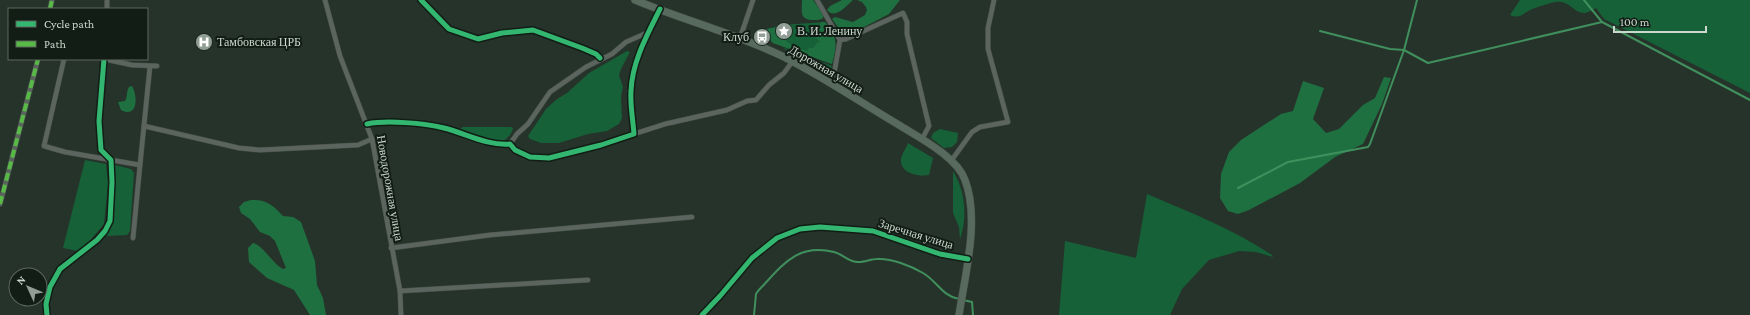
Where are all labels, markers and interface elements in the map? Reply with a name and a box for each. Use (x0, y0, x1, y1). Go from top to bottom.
legend (8, 8, 148, 60)
scale bar (1614, 8, 1706, 34)
text: 100 m (1620, 15, 1650, 29)
text: Cycle path (44, 17, 95, 31)
place icon: В. И. Ленину (774, 21, 794, 41)
place label: В. И. Ленину (797, 24, 862, 38)
bus stop icon: Клуб (752, 27, 772, 47)
place label: Клуб (723, 30, 749, 44)
hospital icon: Тамбовская ЦРБ (194, 32, 214, 52)
place label: Тамбовская ЦРБ (217, 35, 301, 49)
text: Path (44, 37, 66, 51)
street label: Дорожная улица (786, 42, 866, 96)
street label: Новодорожная улица (374, 134, 406, 243)
street label: Заречная улица (877, 216, 956, 252)
north arrow (8, 267, 48, 307)
text: N (14, 273, 28, 287)

